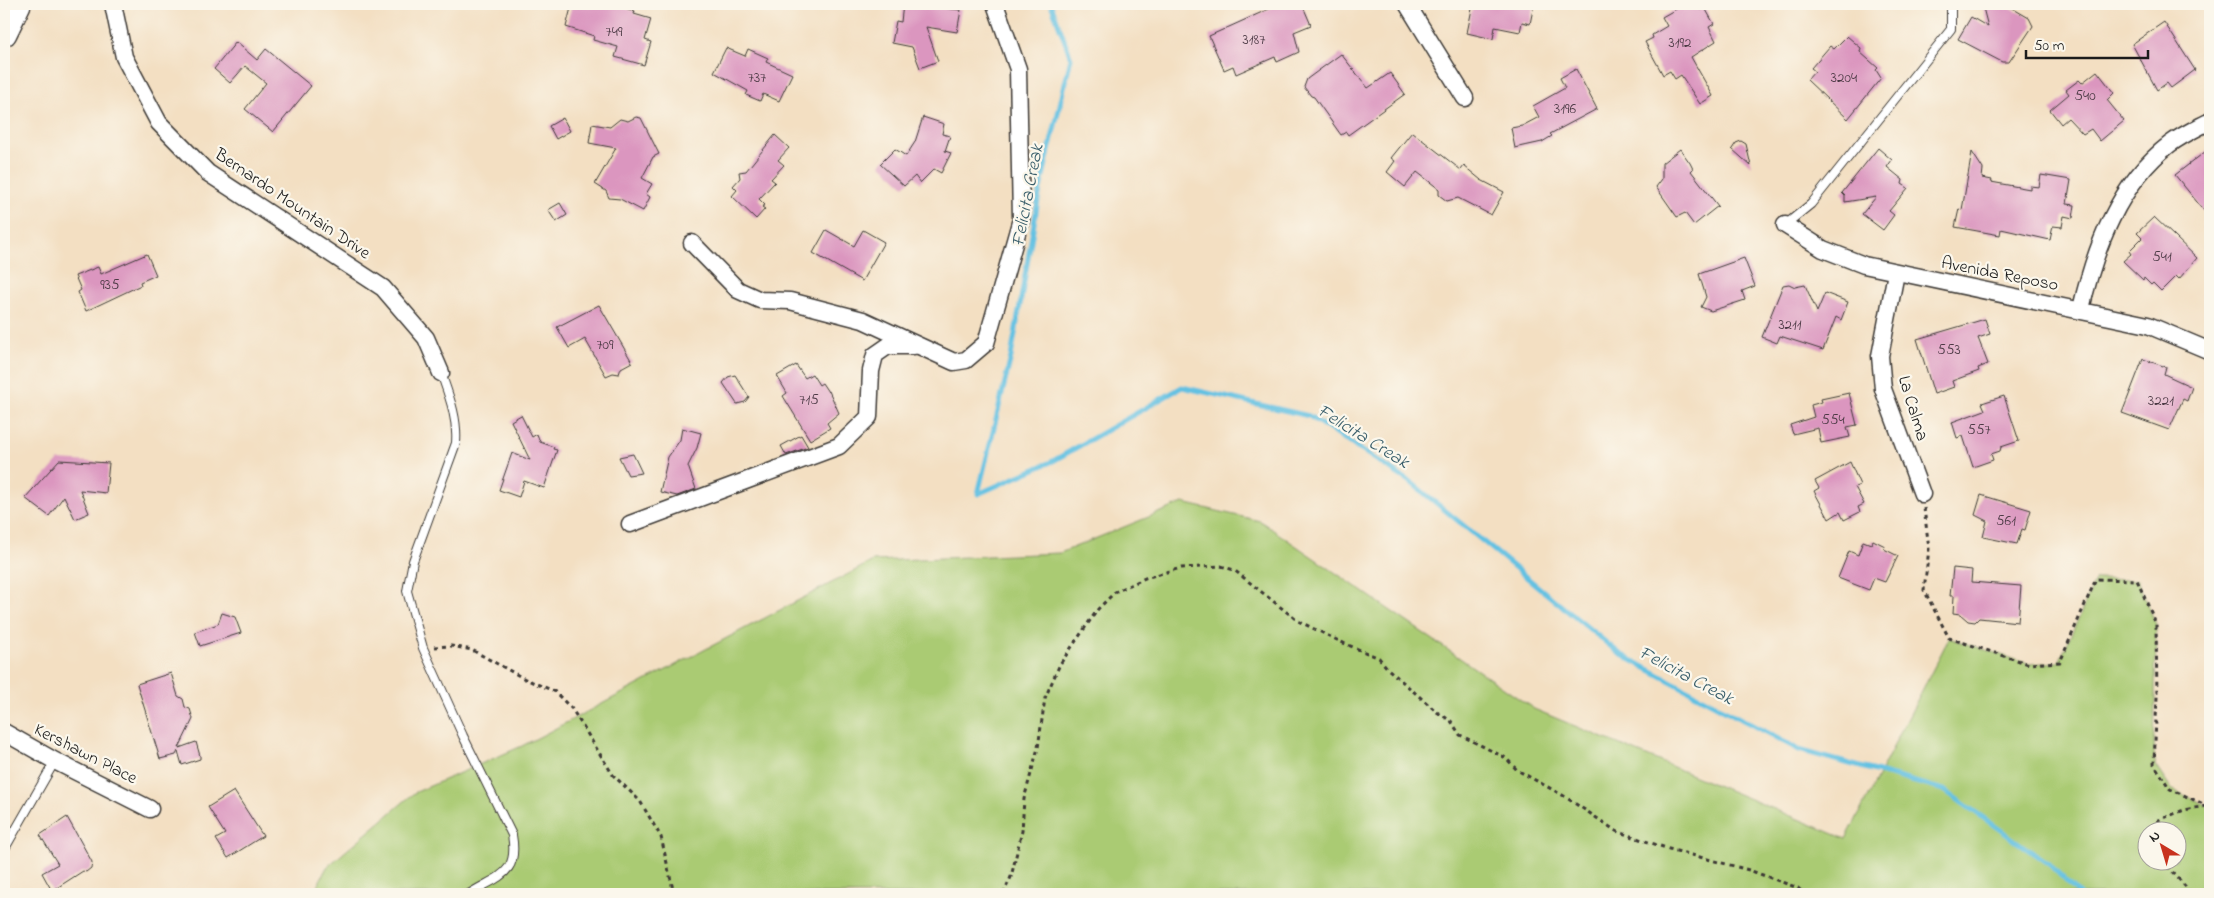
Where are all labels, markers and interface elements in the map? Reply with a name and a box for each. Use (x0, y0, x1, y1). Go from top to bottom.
house number: 749 (606, 21, 623, 43)
scale bar (2026, 28, 2149, 60)
house number: 3187 (1243, 29, 1265, 51)
house number: 3192 (1669, 32, 1692, 54)
text: 50 m (2034, 35, 2065, 57)
house number: 737 (748, 67, 766, 89)
house number: 3204 (1831, 67, 1857, 89)
house number: 540 (2074, 85, 2096, 107)
house number: 3196 (1554, 98, 1576, 120)
water label: Felicita Creak (1005, 141, 1052, 249)
street label: Bernardo Mountain Drive (208, 142, 376, 267)
house number: 541 (2152, 246, 2172, 268)
street label: Avenida Reposo (1939, 251, 2060, 299)
house number: 935 (100, 274, 120, 296)
house number: 3211 (1778, 314, 1802, 336)
house number: 709 (596, 334, 614, 356)
house number: 553 (1937, 339, 1961, 361)
street label: La Calma (1890, 373, 1934, 445)
house number: 715 (799, 389, 819, 411)
house number: 3221 (2148, 390, 2174, 412)
water label: Felicita Creak (1311, 398, 1415, 477)
house number: 554 (1821, 409, 1845, 431)
house number: 557 (1967, 419, 1991, 441)
house number: 561 (1996, 510, 2016, 532)
water label: Felicita Creak (1634, 640, 1739, 713)
street label: Kershawn Place (29, 718, 142, 792)
north arrow (2136, 820, 2186, 870)
text: N (2145, 826, 2165, 848)

